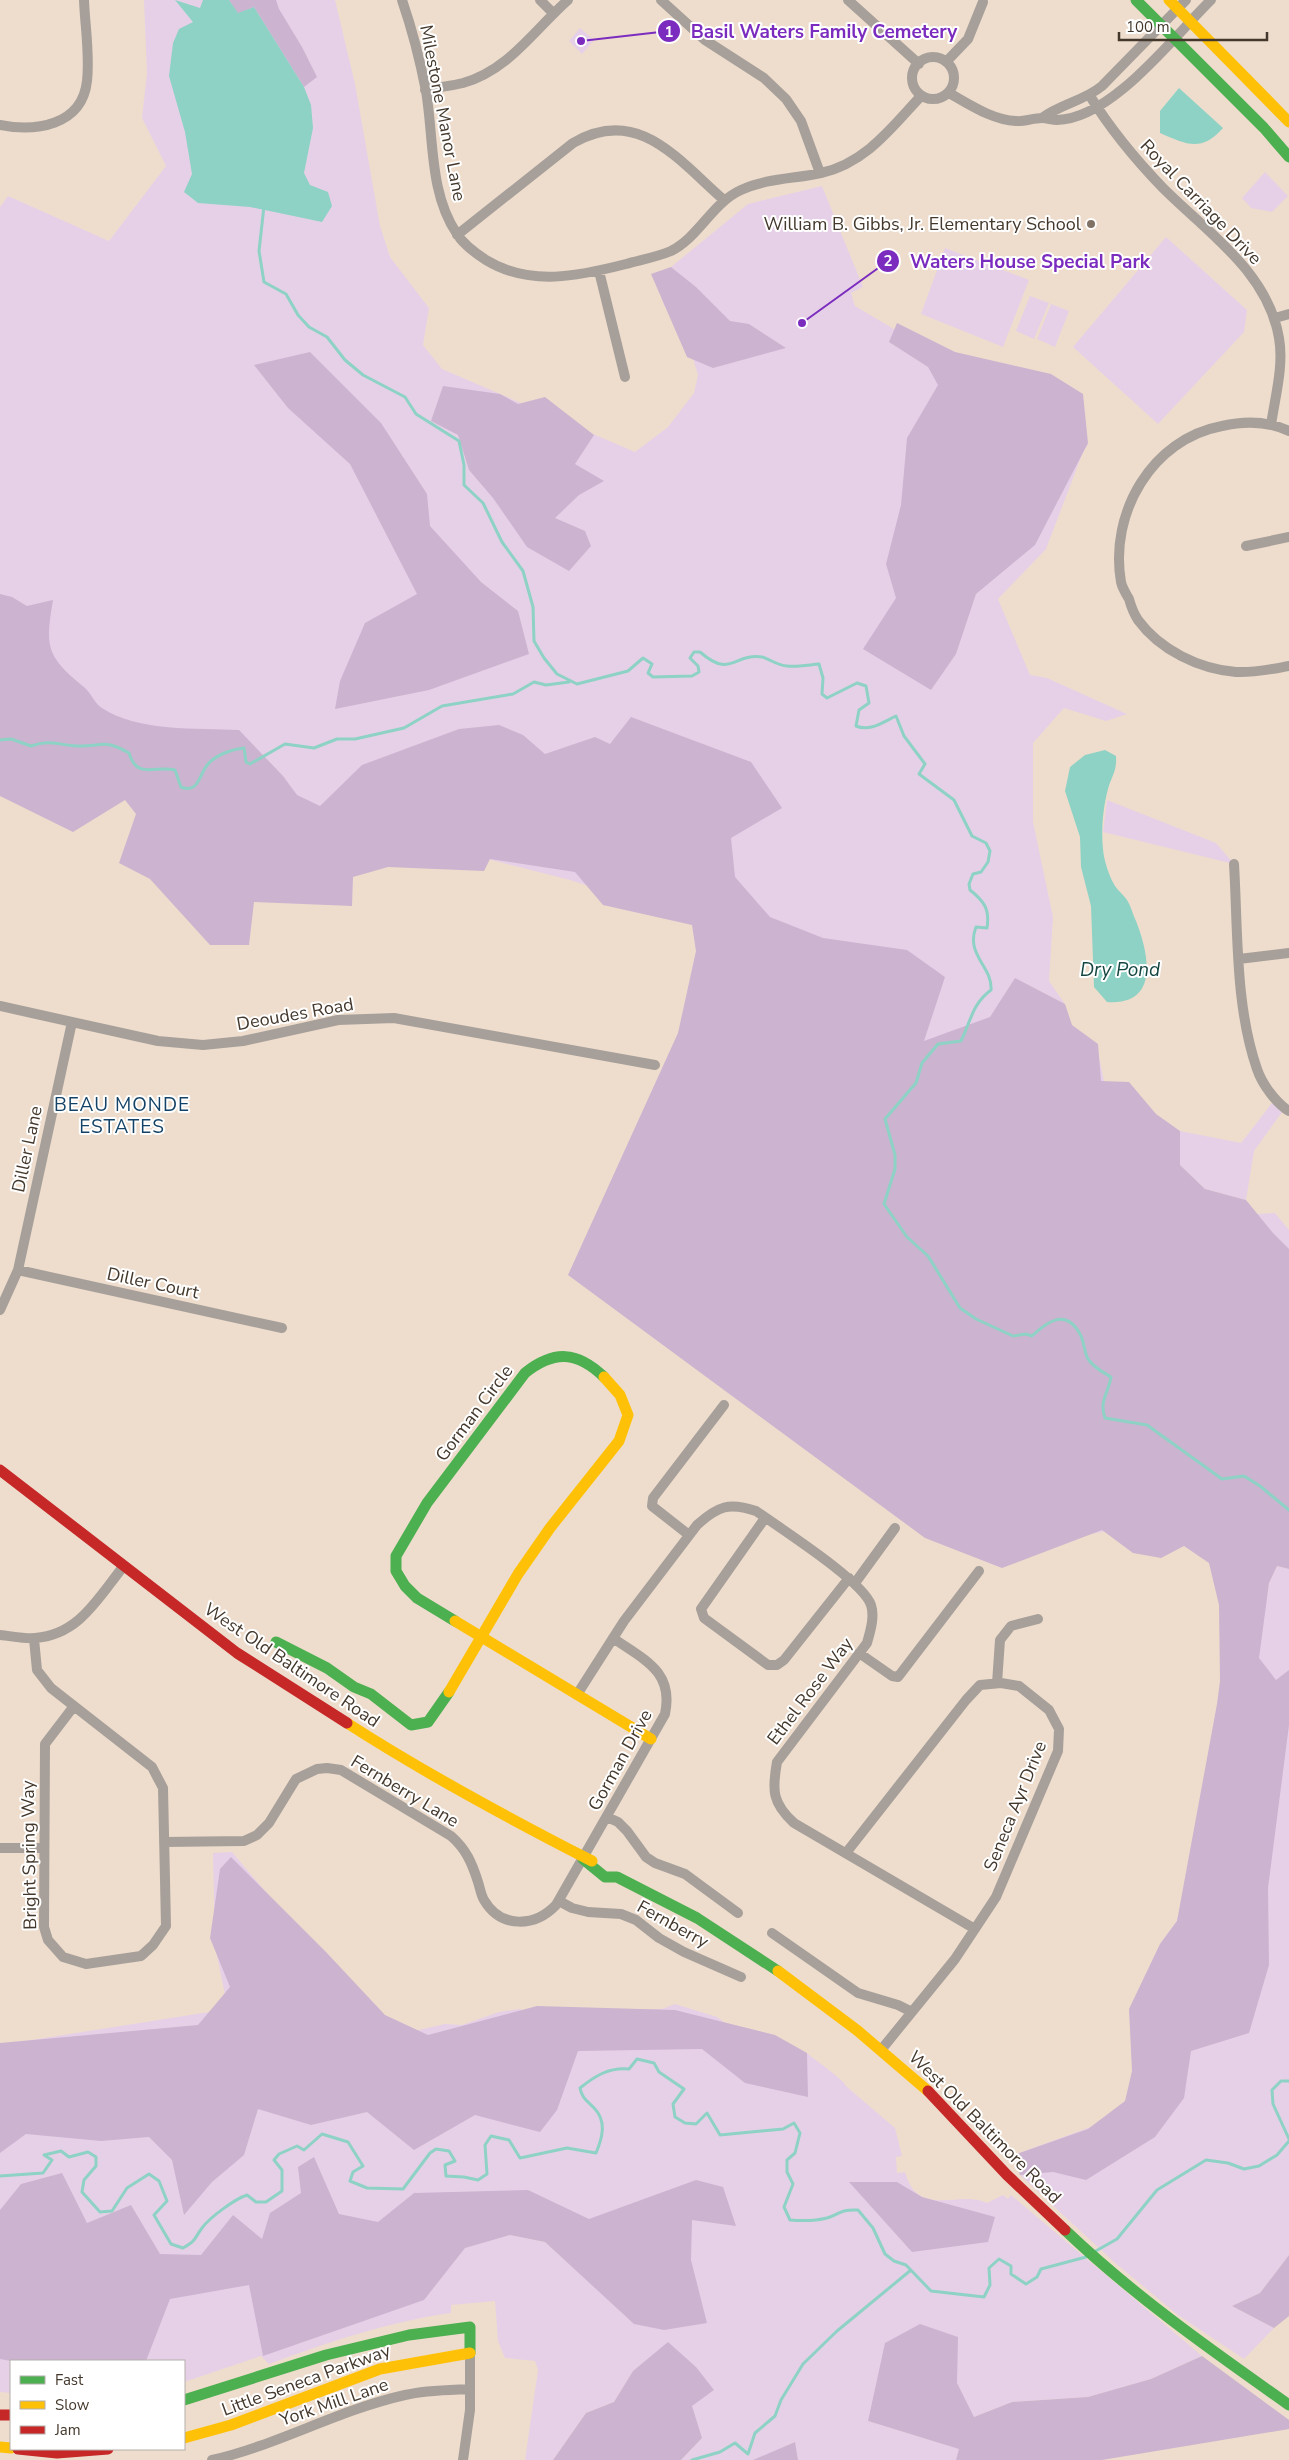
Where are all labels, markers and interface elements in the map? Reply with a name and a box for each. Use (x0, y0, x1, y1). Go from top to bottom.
scale bar (1119, 10, 1266, 42)
callout: Basil Waters Family Cemetery (656, 14, 968, 48)
text: 100 m (1126, 17, 1170, 37)
text: Basil Waters Family Cemetery (691, 19, 958, 45)
text: 1 (664, 22, 674, 42)
street label: Milestone Manor Lane (414, 23, 472, 203)
street label: Royal Carriage Drive (1135, 134, 1267, 270)
place label: William B. Gibbs, Jr. Elementary School (764, 212, 1082, 236)
marker: William B. Gibbs, Jr. Elementary School (1085, 218, 1097, 230)
callout: Waters House Special Park (875, 244, 1160, 278)
text: Waters House Special Park (910, 249, 1151, 275)
text: 2 (883, 251, 893, 271)
water label: Dry Pond (1080, 957, 1161, 983)
street label: Deoudes Road (235, 992, 355, 1036)
district label: BEAU MONDE ESTATES (54, 1092, 190, 1140)
street label: Diller Lane (6, 1104, 48, 1194)
street label: Diller Court (105, 1262, 202, 1305)
street label: Gorman Circle (430, 1360, 518, 1466)
street label: West Old Baltimore Road (199, 1597, 385, 1733)
street label: Ethel Rose Way (762, 1632, 859, 1750)
street label: Gorman Drive (582, 1705, 658, 1815)
street label: Seneca Ayr Drive (978, 1737, 1052, 1875)
street label: Fernberry Lane (346, 1749, 464, 1833)
street label: Bright Spring Way (16, 1779, 42, 1930)
street label: Fernberry (633, 1894, 714, 1954)
street label: West Old Baltimore Road (903, 2045, 1067, 2209)
street label: Little Seneca Parkway (218, 2338, 394, 2422)
legend (10, 2360, 185, 2450)
text: Fast (55, 2370, 84, 2390)
street label: York Mill Lane (276, 2372, 391, 2432)
text: Slow (55, 2395, 90, 2415)
text: Jam (54, 2420, 81, 2440)

